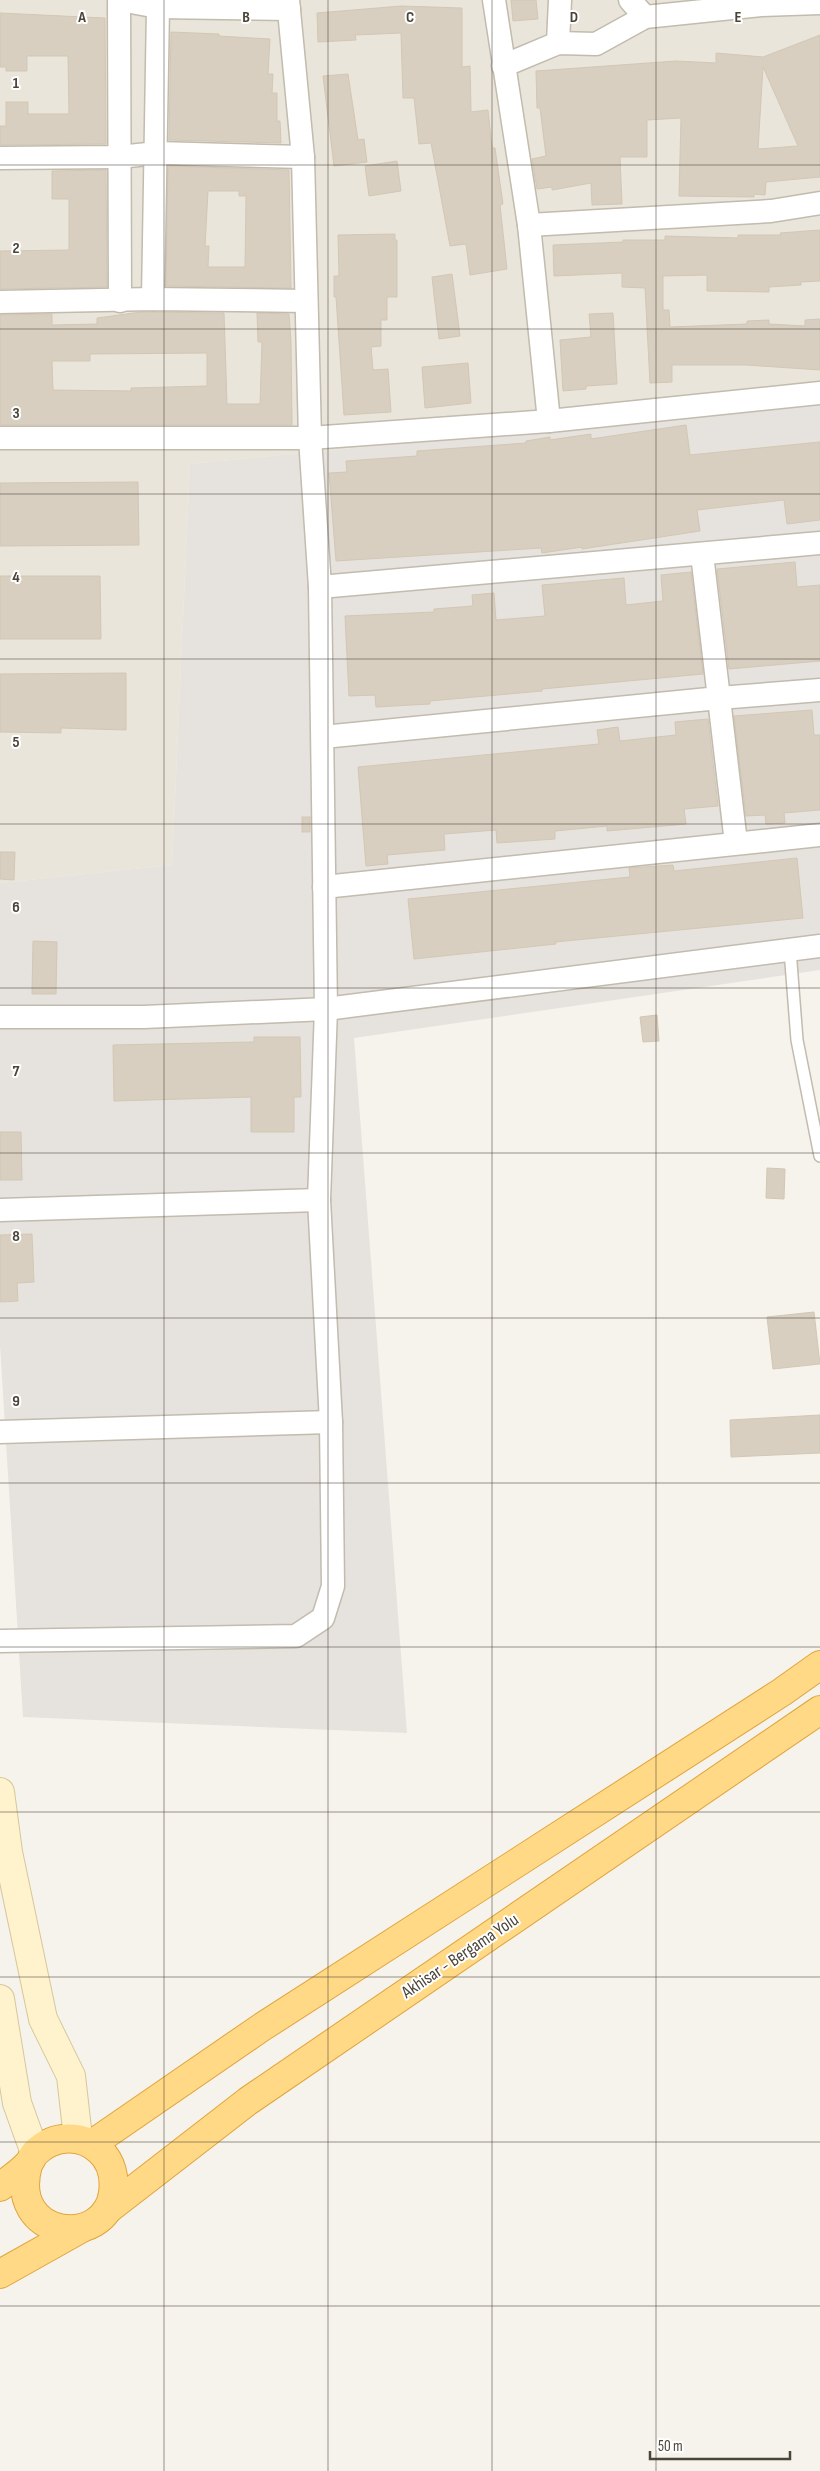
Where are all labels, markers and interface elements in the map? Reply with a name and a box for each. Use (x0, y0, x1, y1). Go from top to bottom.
text: A (77, 8, 86, 27)
text: B (242, 8, 250, 27)
text: C (406, 8, 414, 27)
text: D (570, 8, 578, 27)
text: E (735, 8, 742, 27)
text: 1 (13, 74, 20, 93)
text: 2 (12, 239, 20, 258)
text: 3 (12, 404, 20, 423)
text: 4 (12, 568, 20, 587)
text: 5 (12, 733, 20, 752)
text: 6 (12, 898, 20, 917)
text: 7 (13, 1062, 20, 1081)
text: 8 (12, 1227, 20, 1246)
text: 9 (12, 1392, 20, 1411)
street label: Akhisar - Bergama Yolu (397, 1909, 523, 2004)
scale bar (650, 2428, 790, 2460)
text: 50 m (658, 2437, 683, 2456)

